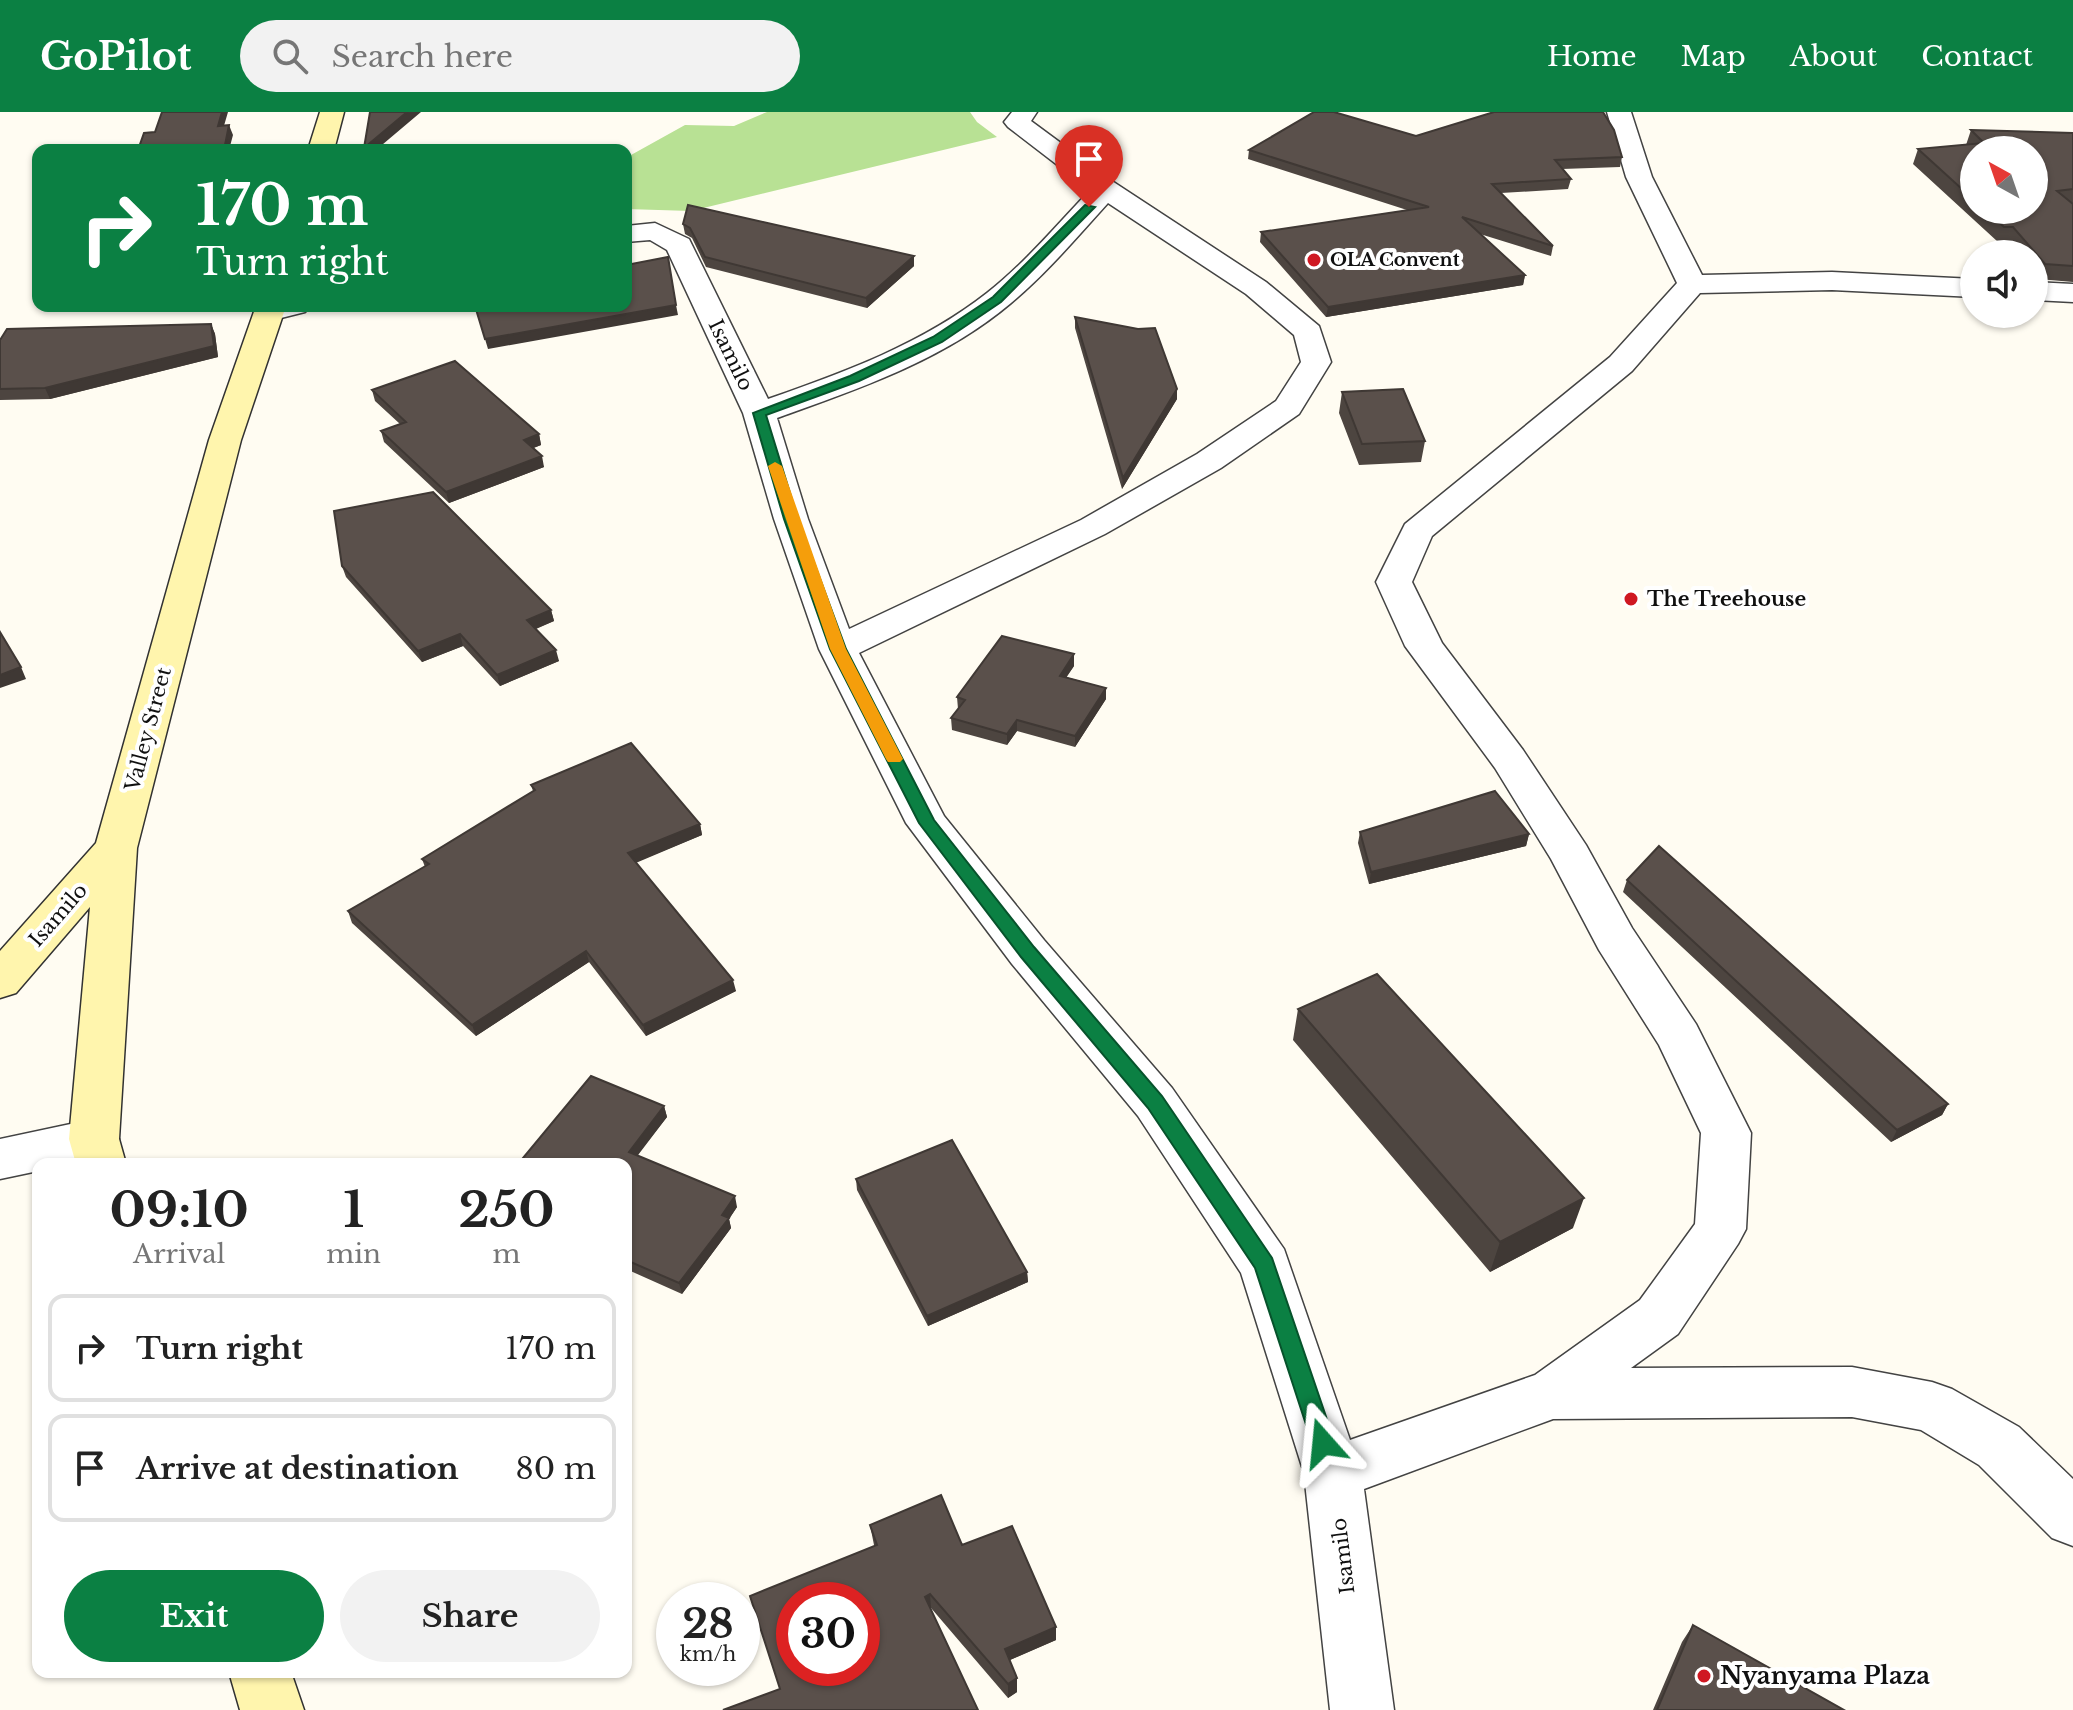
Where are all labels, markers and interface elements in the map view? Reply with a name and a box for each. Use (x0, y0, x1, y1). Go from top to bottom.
search box (240, 20, 800, 92)
text: GoPilot (40, 33, 192, 80)
icon: search (268, 34, 312, 78)
text: Search here (332, 38, 513, 75)
text: Home (1547, 39, 1637, 74)
text: Map (1681, 39, 1746, 74)
text: About (1790, 39, 1877, 74)
text: Contact (1921, 39, 2033, 74)
pin (1055, 125, 1123, 207)
north arrow (1960, 136, 2048, 224)
map controls (1960, 136, 2048, 328)
icon: arrive (1067, 137, 1111, 181)
text: 170 m (196, 171, 368, 240)
icon: right (64, 176, 168, 280)
text: Turn right (196, 240, 389, 285)
button: sound (1960, 240, 2048, 328)
place label: OLA Convent (1330, 249, 1460, 271)
marker: OLA Convent (1305, 251, 1323, 269)
street label: Isamilo (704, 315, 758, 395)
place label: The Treehouse (1647, 587, 1806, 611)
marker: The Treehouse (1622, 590, 1640, 608)
street label: Valley Street (120, 664, 176, 794)
street label: Isamilo (24, 878, 92, 952)
text: 09:10 (109, 1180, 249, 1240)
text: 1 (343, 1180, 364, 1240)
text: 250 (458, 1180, 555, 1240)
text: Arrival (133, 1238, 225, 1270)
text: min (326, 1238, 381, 1270)
text: m (493, 1238, 520, 1270)
icon: right (68, 1326, 112, 1370)
text: Turn right (136, 1330, 303, 1367)
text: 170 m (505, 1330, 596, 1367)
position arrow (1281, 1401, 1365, 1485)
icon: arrive (68, 1446, 112, 1490)
text: Arrive at destination (136, 1450, 459, 1487)
text: 80 m (516, 1450, 596, 1487)
street label: Isamilo (1326, 1517, 1360, 1595)
button: Exit (64, 1570, 324, 1662)
button: Share (340, 1570, 600, 1662)
speed limit sign: 30 (776, 1582, 880, 1686)
text: 28 (682, 1599, 734, 1649)
text: km/h (680, 1642, 736, 1666)
place label: Nyanyama Plaza (1720, 1661, 1930, 1690)
marker: Nyanyama Plaza (1695, 1667, 1713, 1685)

